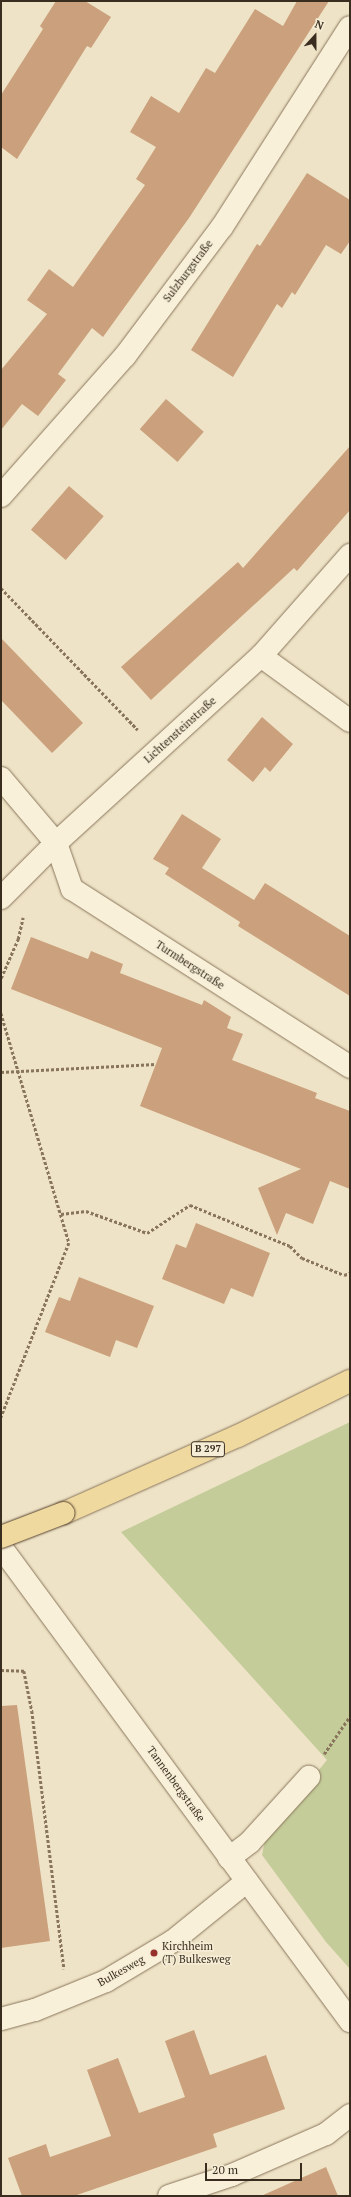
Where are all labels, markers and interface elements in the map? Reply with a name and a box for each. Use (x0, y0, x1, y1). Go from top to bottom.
north arrow (295, 16, 335, 56)
text: N (313, 17, 326, 33)
street label: Sulzburgstraße (160, 237, 216, 305)
street label: Lichtensteinstraße (141, 694, 219, 766)
street label: Turmbergstraße (153, 938, 227, 992)
road number: B 297 (190, 1441, 226, 1457)
street label: Tannenbergstraße (144, 1744, 208, 1824)
place label: Kirchheim (T) Bulkesweg (162, 1940, 230, 1966)
marker: Kirchheim (T) Bulkesweg (149, 1948, 159, 1958)
street label: Bulkesweg (95, 1953, 147, 1989)
scale bar (207, 2155, 304, 2181)
text: 20 m (212, 2162, 238, 2177)

